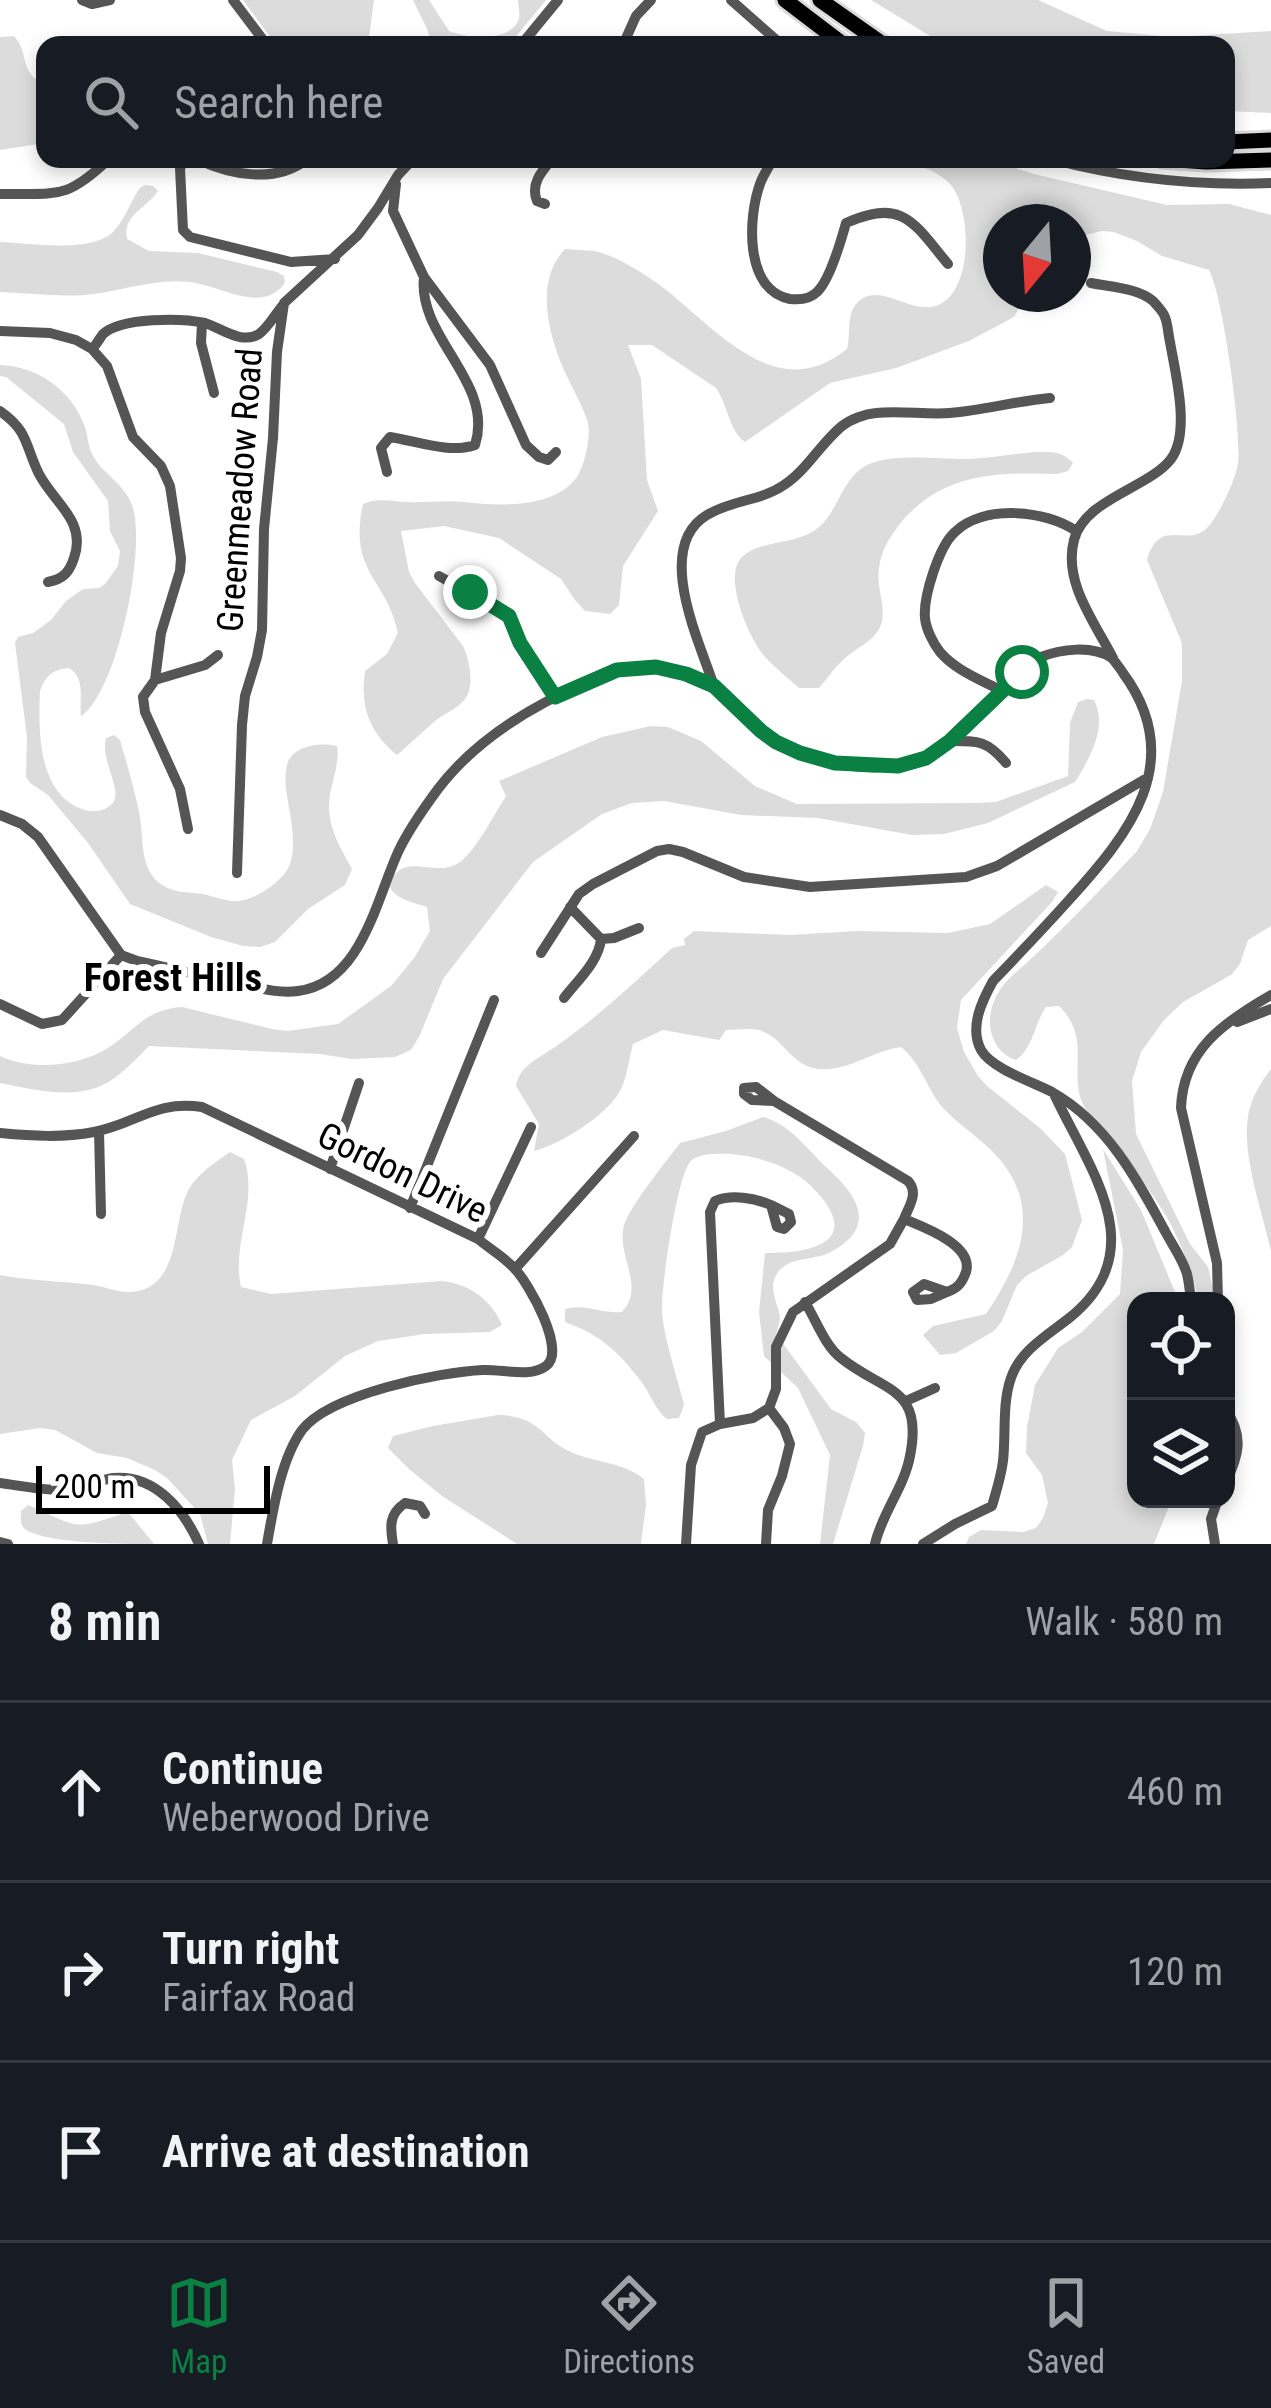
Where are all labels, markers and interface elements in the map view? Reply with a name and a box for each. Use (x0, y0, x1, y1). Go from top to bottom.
search box (36, 36, 1235, 168)
icon: search (78, 69, 144, 135)
text: Search here (174, 76, 383, 129)
north arrow (983, 204, 1091, 312)
street label: Greenmeadow Road (209, 347, 271, 633)
route end (443, 565, 497, 619)
route start (995, 645, 1049, 699)
district label: Forest Hills (84, 955, 262, 1001)
street label: Gordon Drive (311, 1114, 494, 1232)
map controls (1127, 1292, 1235, 1508)
button: locate (1127, 1292, 1235, 1400)
button: layers (1127, 1400, 1235, 1508)
scale bar (36, 1460, 270, 1513)
text: 200 m (54, 1467, 135, 1506)
text: 8 min (48, 1593, 161, 1652)
text: Walk · 580 m (1025, 1599, 1223, 1645)
text: Continue (162, 1742, 323, 1795)
icon: ahead (48, 1759, 114, 1825)
text: 460 m (1127, 1769, 1223, 1815)
text: Weberwood Drive (162, 1795, 430, 1841)
text: Turn right (162, 1922, 339, 1975)
icon: right (48, 1939, 114, 2005)
text: 120 m (1127, 1949, 1223, 1995)
text: Fairfax Road (162, 1975, 355, 2021)
icon: arrive (48, 2119, 114, 2185)
text: Arrive at destination (162, 2125, 530, 2178)
tab: Map (166, 2270, 232, 2381)
tab: Directions (563, 2270, 695, 2381)
tab: Saved (1027, 2270, 1105, 2381)

